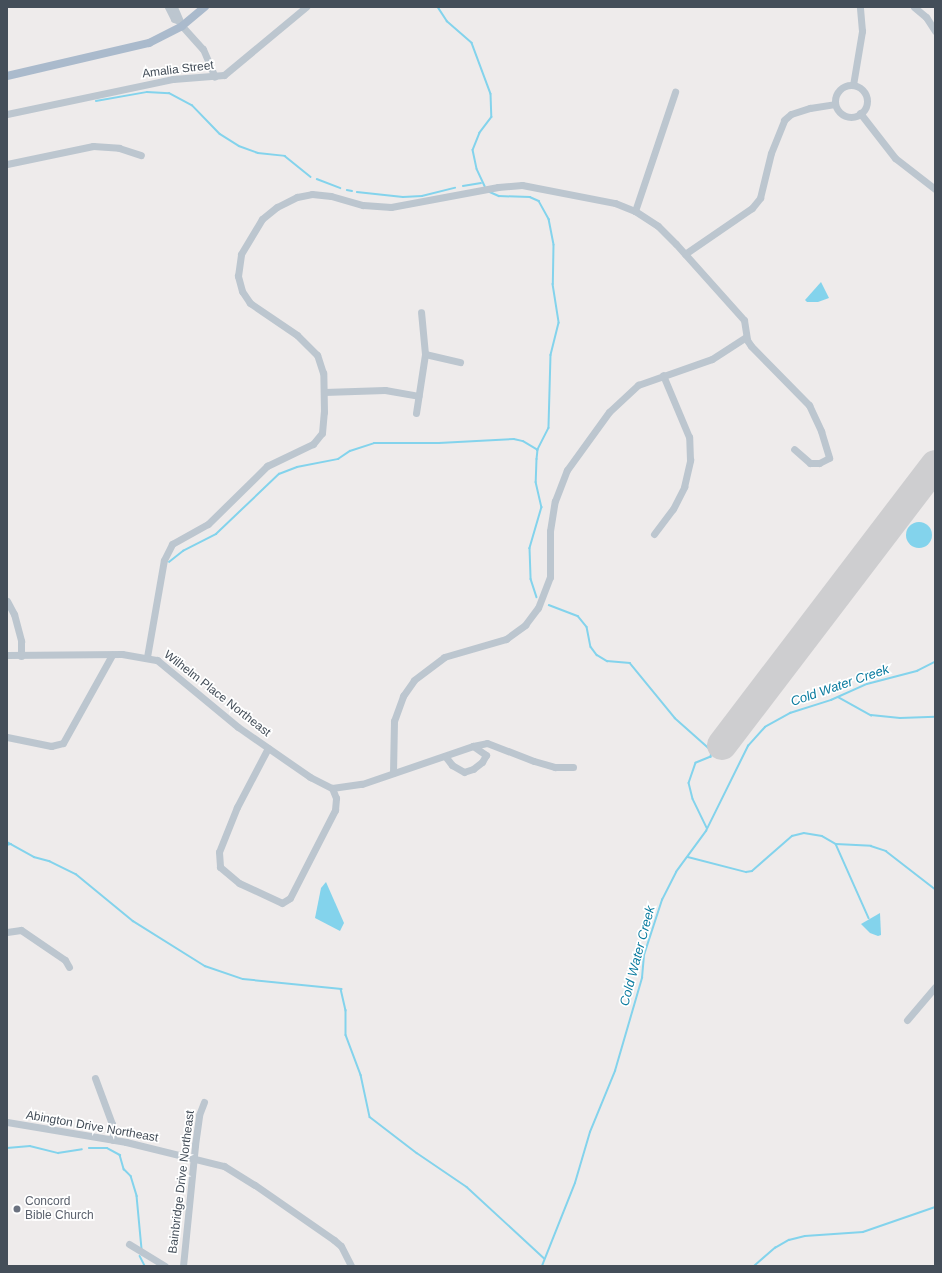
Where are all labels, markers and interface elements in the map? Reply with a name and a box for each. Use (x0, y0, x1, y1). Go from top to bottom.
street label: Amalia Street (141, 58, 215, 82)
street label: Wilhelm Place Northeast (161, 648, 273, 740)
water label: Cold Water Creek (789, 662, 891, 710)
water label: Cold Water Creek (617, 904, 659, 1008)
street label: Abington Drive Northeast (25, 1108, 159, 1146)
street label: Bainbridge Drive Northeast (166, 1110, 198, 1254)
place label: Concord Bible Church (25, 1195, 94, 1223)
marker: Concord Bible Church (12, 1204, 22, 1214)

